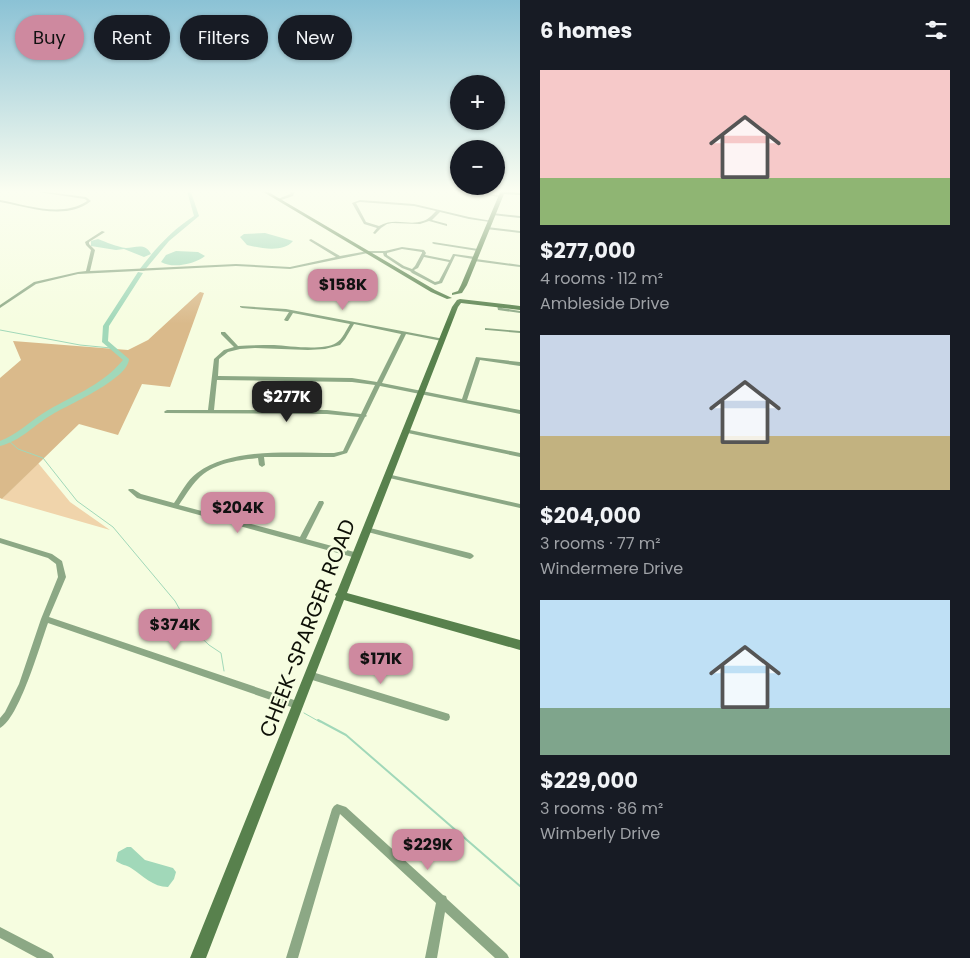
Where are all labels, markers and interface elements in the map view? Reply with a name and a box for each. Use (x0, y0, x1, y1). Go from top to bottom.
chip: Buy (15, 15, 84, 60)
chip: Rent (94, 15, 170, 60)
chip: Filters (180, 15, 268, 60)
chip: New (278, 15, 352, 60)
text: 6 homes (540, 16, 632, 45)
icon: filters (922, 16, 950, 44)
map controls (450, 75, 505, 195)
button: + (450, 75, 505, 130)
icon: home (700, 102, 790, 192)
button: − (450, 140, 505, 195)
text: $277,000 (540, 236, 635, 265)
text: 4 rooms · 112 m² (540, 267, 663, 290)
pin: $158K (308, 268, 378, 311)
text: $158K (319, 273, 367, 296)
text: Ambleside Drive (540, 292, 669, 315)
icon: home (700, 367, 790, 457)
pin: $277K (252, 380, 322, 423)
text: $277K (263, 385, 311, 408)
pin: $204K (203, 492, 273, 534)
text: $204K (212, 496, 264, 519)
text: $204,000 (540, 501, 641, 530)
street label: CHEEK-SPARGER ROAD (252, 515, 362, 741)
text: 3 rooms · 77 m² (540, 532, 660, 555)
text: Windermere Drive (540, 557, 683, 580)
pin: $374K (140, 608, 210, 651)
text: $374K (150, 613, 200, 636)
icon: home (700, 632, 790, 722)
pin: $171K (346, 642, 416, 685)
text: $171K (360, 647, 402, 670)
text: $229,000 (540, 766, 638, 795)
text: 3 rooms · 86 m² (540, 797, 663, 820)
text: Wimberly Drive (540, 822, 660, 845)
pin: $229K (393, 828, 463, 871)
text: $229K (403, 833, 453, 856)

